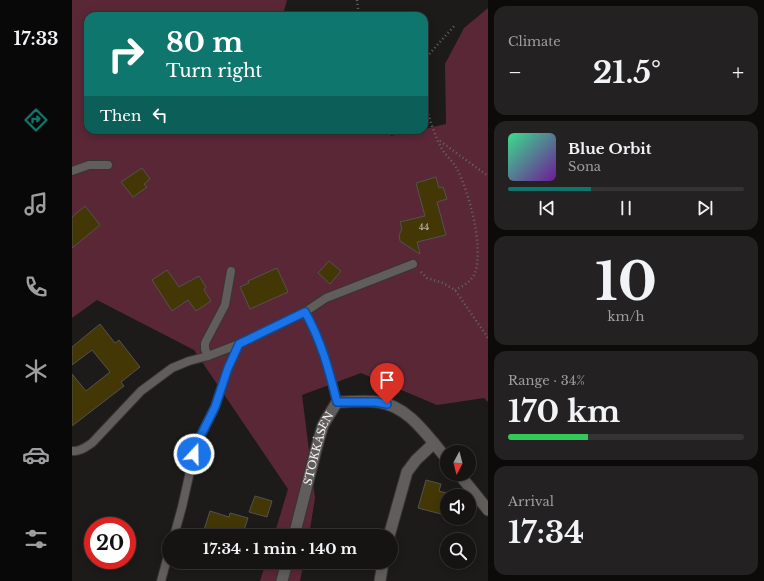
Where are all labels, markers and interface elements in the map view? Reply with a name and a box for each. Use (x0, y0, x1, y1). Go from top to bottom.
text: 80 m (166, 25, 243, 60)
text: 17:33 (13, 28, 59, 50)
icon: right (100, 28, 152, 80)
text: Climate (508, 33, 561, 50)
text: 21.5° (593, 54, 661, 91)
text: − (508, 59, 522, 86)
text: + (732, 59, 744, 86)
text: Turn right (166, 60, 262, 82)
icon: left (149, 104, 171, 126)
icon: directions (22, 106, 50, 134)
text: Then (100, 106, 141, 125)
text: Blue Orbit (568, 139, 651, 158)
text: Sona (568, 158, 601, 175)
icon: music (22, 190, 50, 218)
icon: previous (536, 197, 558, 219)
icon: pause (615, 197, 637, 219)
icon: next (694, 197, 716, 219)
house number: 44 (419, 221, 429, 232)
text: 10 (595, 250, 657, 314)
icon: phone (22, 273, 50, 301)
text: km/h (608, 308, 644, 325)
icon: climate (22, 357, 50, 385)
pin (370, 363, 404, 404)
icon: arrive (376, 369, 398, 391)
text: Range · 34% (508, 372, 585, 389)
text: 170 km (508, 393, 620, 430)
street label: STOKKÅSEN (300, 409, 337, 487)
position arrow (173, 433, 215, 475)
icon: car (22, 441, 50, 469)
north arrow (440, 445, 476, 481)
map controls (440, 445, 476, 569)
button: sound (440, 489, 476, 525)
text: Arrival (508, 493, 554, 510)
text: 17:34 (508, 514, 584, 551)
speed limit sign: 20 (84, 517, 136, 569)
icon: filters (22, 525, 50, 553)
button: search (440, 533, 476, 569)
text: 17:34 · 1 min · 140 m (203, 539, 357, 558)

